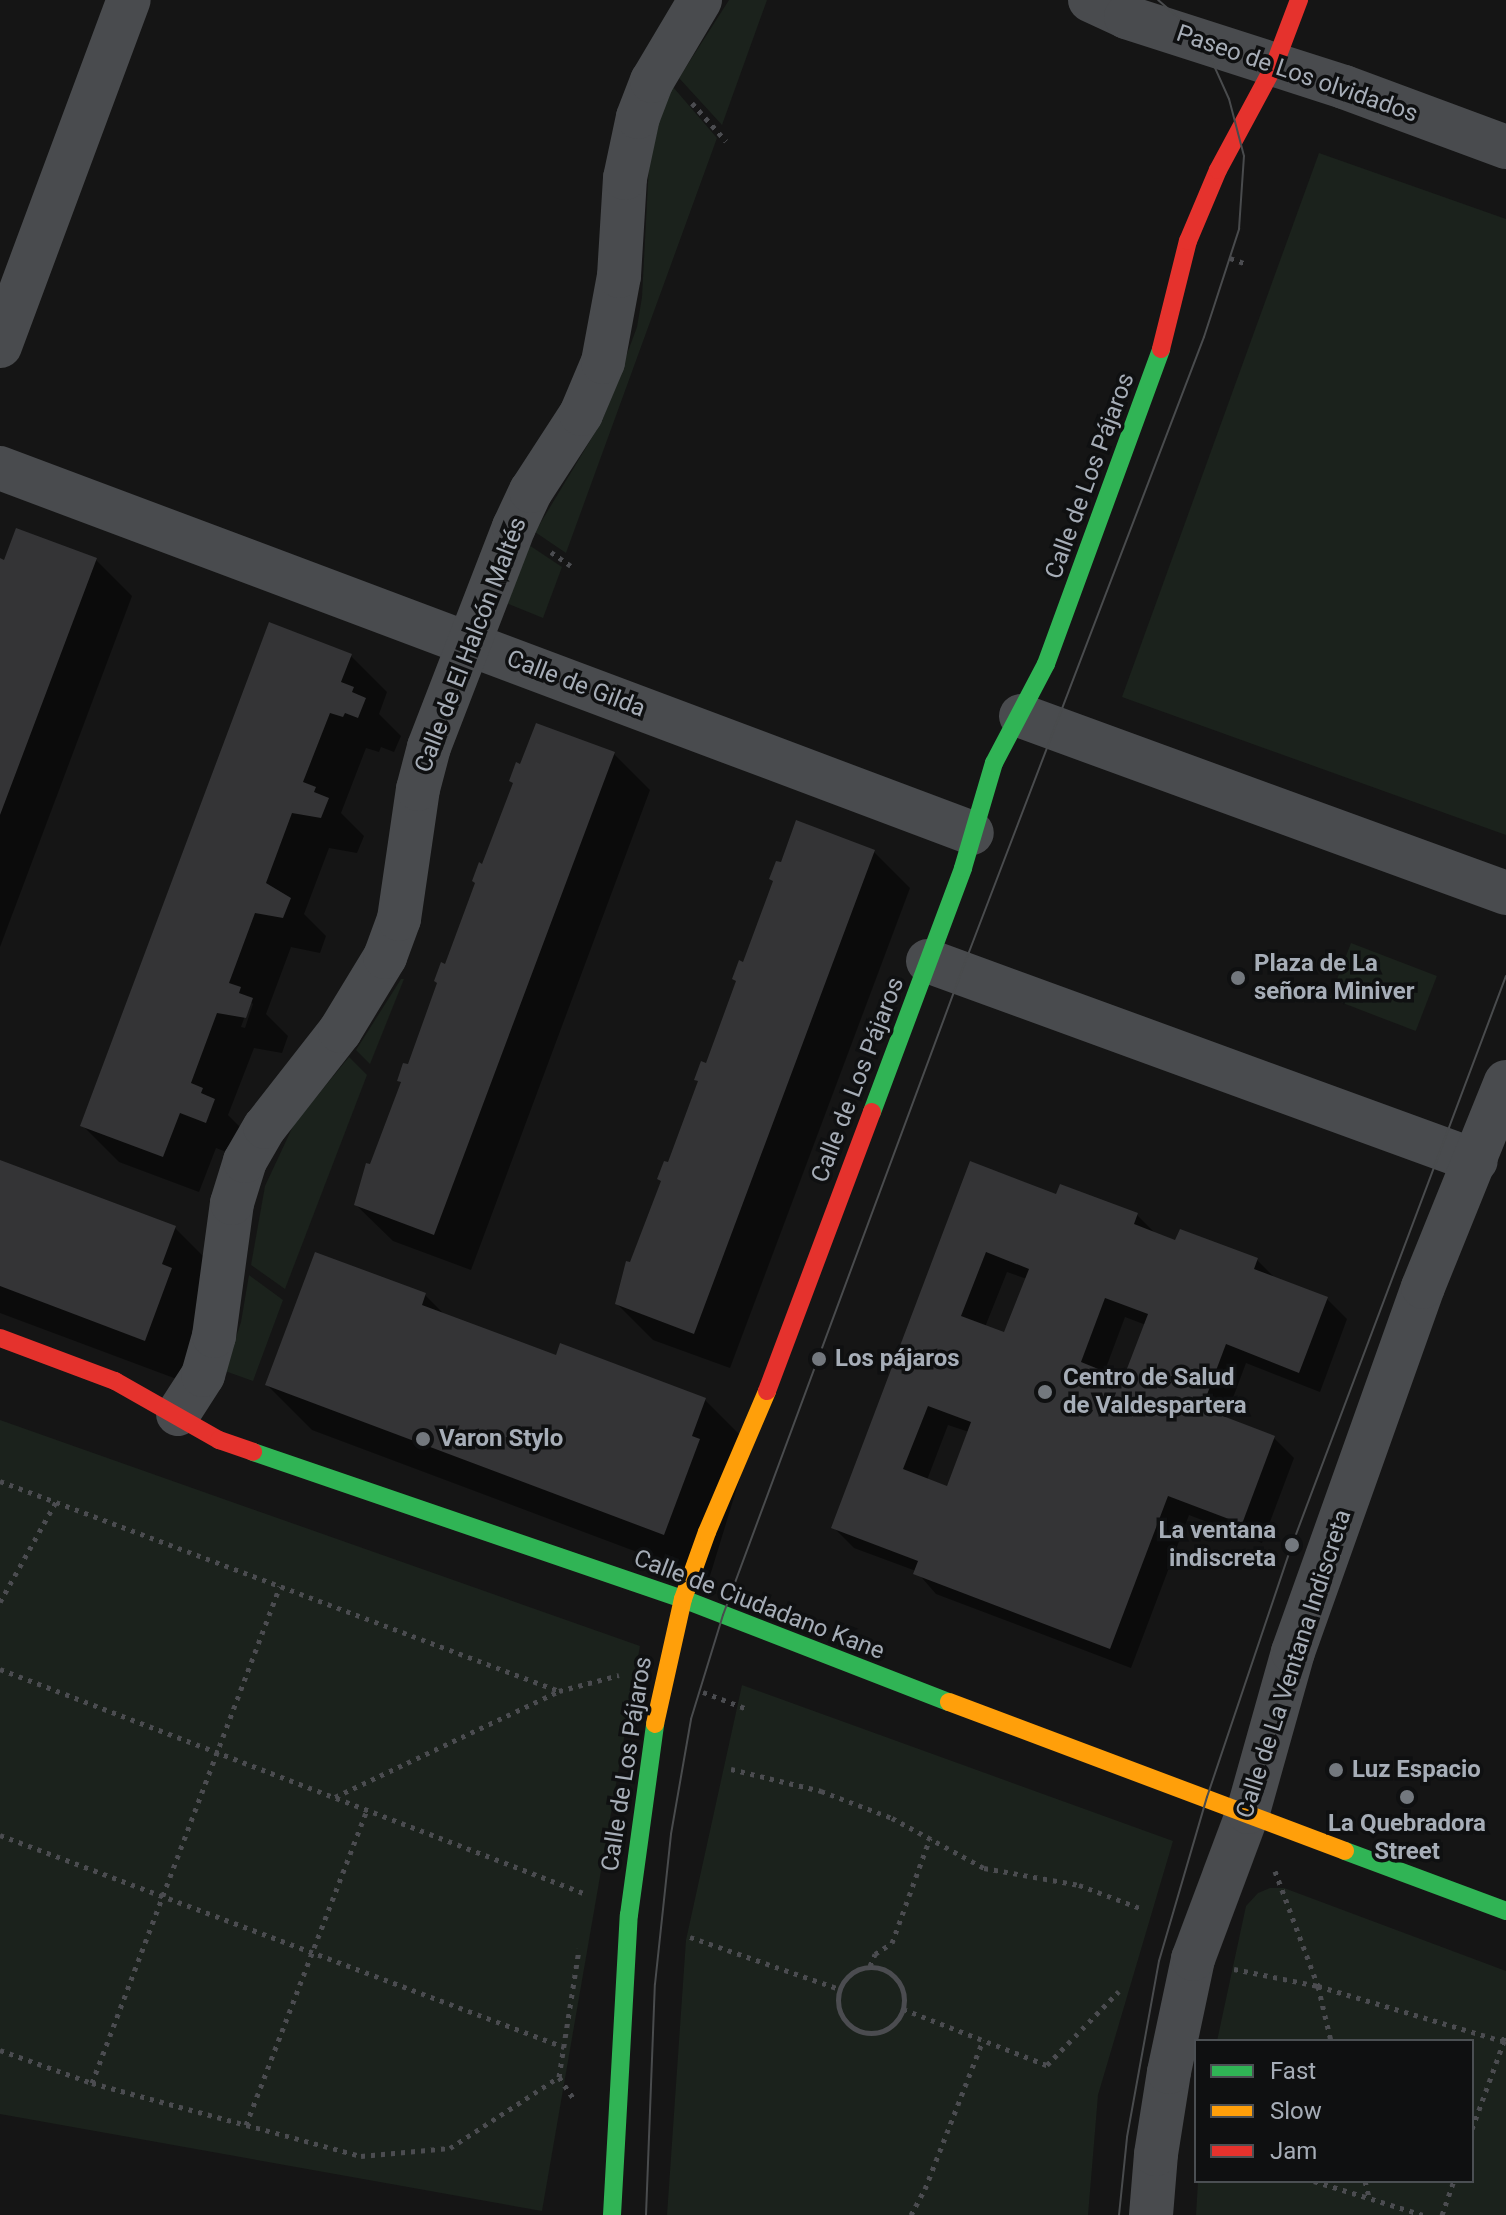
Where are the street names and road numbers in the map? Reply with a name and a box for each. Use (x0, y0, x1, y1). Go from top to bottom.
street label: Paseo de Los olvidados (1173, 19, 1421, 129)
street label: Calle de Los Pájaros (1039, 369, 1141, 583)
street label: Calle de El Halcón Maltés (409, 513, 533, 777)
street label: Calle de Gilda (503, 644, 649, 724)
street label: Calle de Los Pájaros (806, 974, 910, 1186)
street label: Calle de La Ventana Indiscreta (1230, 1506, 1358, 1822)
street label: Calle de Ciudadano Kane (630, 1544, 888, 1666)
street label: Calle de Los Pájaros (596, 1655, 658, 1873)

